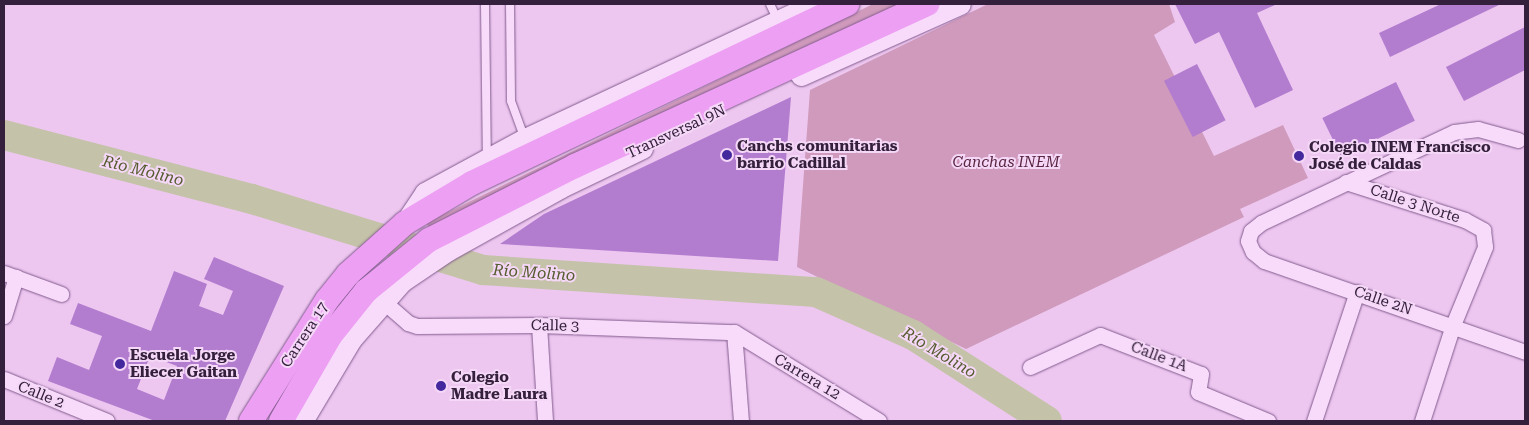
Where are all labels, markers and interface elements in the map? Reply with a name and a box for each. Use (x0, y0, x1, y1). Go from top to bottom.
street label: Transversal 9N (623, 101, 729, 163)
place label: Canchs comunitarias barrio Cadillal (737, 137, 898, 172)
place label: Colegio INEM Francisco José de Caldas (1309, 138, 1491, 173)
marker: Canchs comunitarias barrio Cadillal (721, 149, 733, 161)
marker: Colegio INEM Francisco José de Caldas (1293, 150, 1305, 162)
water label: Río Molino (101, 152, 185, 190)
park label: Canchas INEM (952, 154, 1060, 172)
street label: Calle 3 Norte (1368, 181, 1462, 227)
water label: Río Molino (492, 261, 576, 285)
street label: Calle 2N (1351, 283, 1415, 319)
street label: Carrera 17 (277, 299, 333, 371)
street label: Calle 3 (531, 317, 579, 335)
water label: Río Molino (899, 323, 979, 383)
street label: Calle 1A (1128, 338, 1190, 376)
place label: Escuela Jorge Eliecer Gaitan (130, 346, 237, 381)
street label: Carrera 12 (771, 350, 843, 404)
marker: Escuela Jorge Eliecer Gaitan (114, 358, 126, 370)
place label: Colegio Madre Laura (451, 368, 547, 403)
street label: Calle 2 (15, 378, 67, 412)
marker: Colegio Madre Laura (435, 380, 447, 392)

